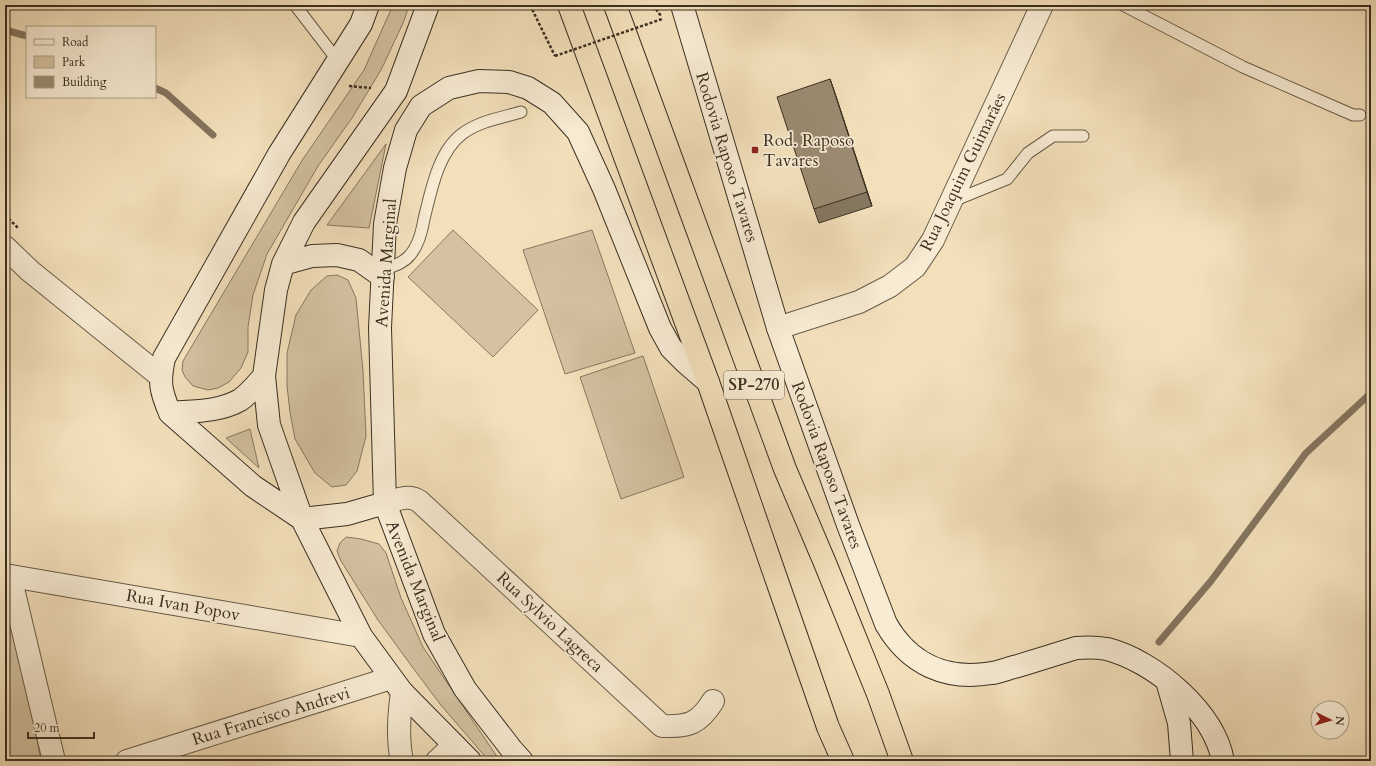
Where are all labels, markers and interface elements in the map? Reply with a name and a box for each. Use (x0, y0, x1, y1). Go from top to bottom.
legend (26, 26, 156, 98)
text: Road (62, 34, 89, 50)
text: Park (62, 54, 86, 70)
street label: Rodovia Raposo Tavares (690, 69, 764, 245)
text: Building (62, 74, 107, 90)
street label: Rua Joaquim Guimarães (915, 89, 1012, 255)
place label: Rod. Raposo Tavares (763, 129, 854, 172)
marker: Rod. Raposo Tavares (750, 145, 760, 155)
street label: Avenida Marginal (370, 197, 402, 328)
road number: SP-270 (724, 371, 784, 399)
street label: Rodovia Raposo Tavares (786, 378, 868, 552)
street label: Avenida Marginal (380, 517, 450, 646)
street label: Rua Sylvio Lagreca (492, 566, 609, 678)
street label: Rua Ivan Popov (124, 584, 242, 626)
street label: Rua Francisco Andrevi (189, 681, 353, 751)
north arrow (1310, 700, 1350, 740)
scale bar (28, 714, 94, 740)
text: N (1332, 715, 1347, 727)
text: 20 m (34, 720, 61, 736)

